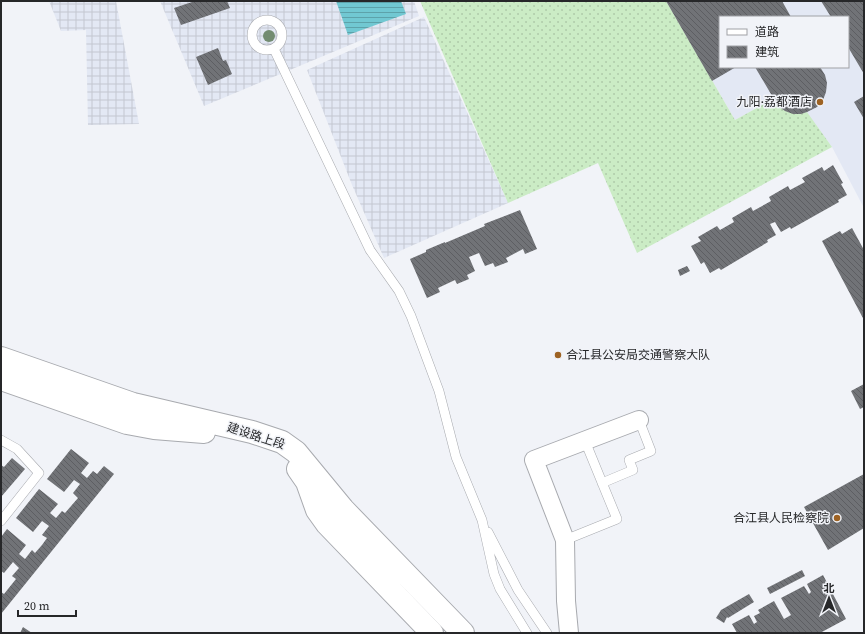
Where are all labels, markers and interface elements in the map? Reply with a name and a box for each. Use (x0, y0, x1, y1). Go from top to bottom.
legend (719, 16, 849, 68)
text: 道路 (755, 24, 779, 40)
text: 建筑 (755, 44, 779, 60)
place label: 九阳·荔都酒店 (736, 94, 812, 110)
marker: 九阳·荔都酒店 (815, 97, 825, 107)
place label: 合江县公安局交通警察大队 (566, 347, 710, 363)
marker: 合江县公安局交通警察大队 (553, 350, 563, 360)
street label: 建设路上段 (225, 419, 287, 453)
place label: 合江县人民检察院 (733, 510, 829, 526)
marker: 合江县人民检察院 (832, 513, 842, 523)
north arrow (809, 578, 849, 618)
text: 北 (824, 581, 835, 596)
scale bar (18, 592, 76, 618)
text: 20 m (24, 598, 50, 614)

